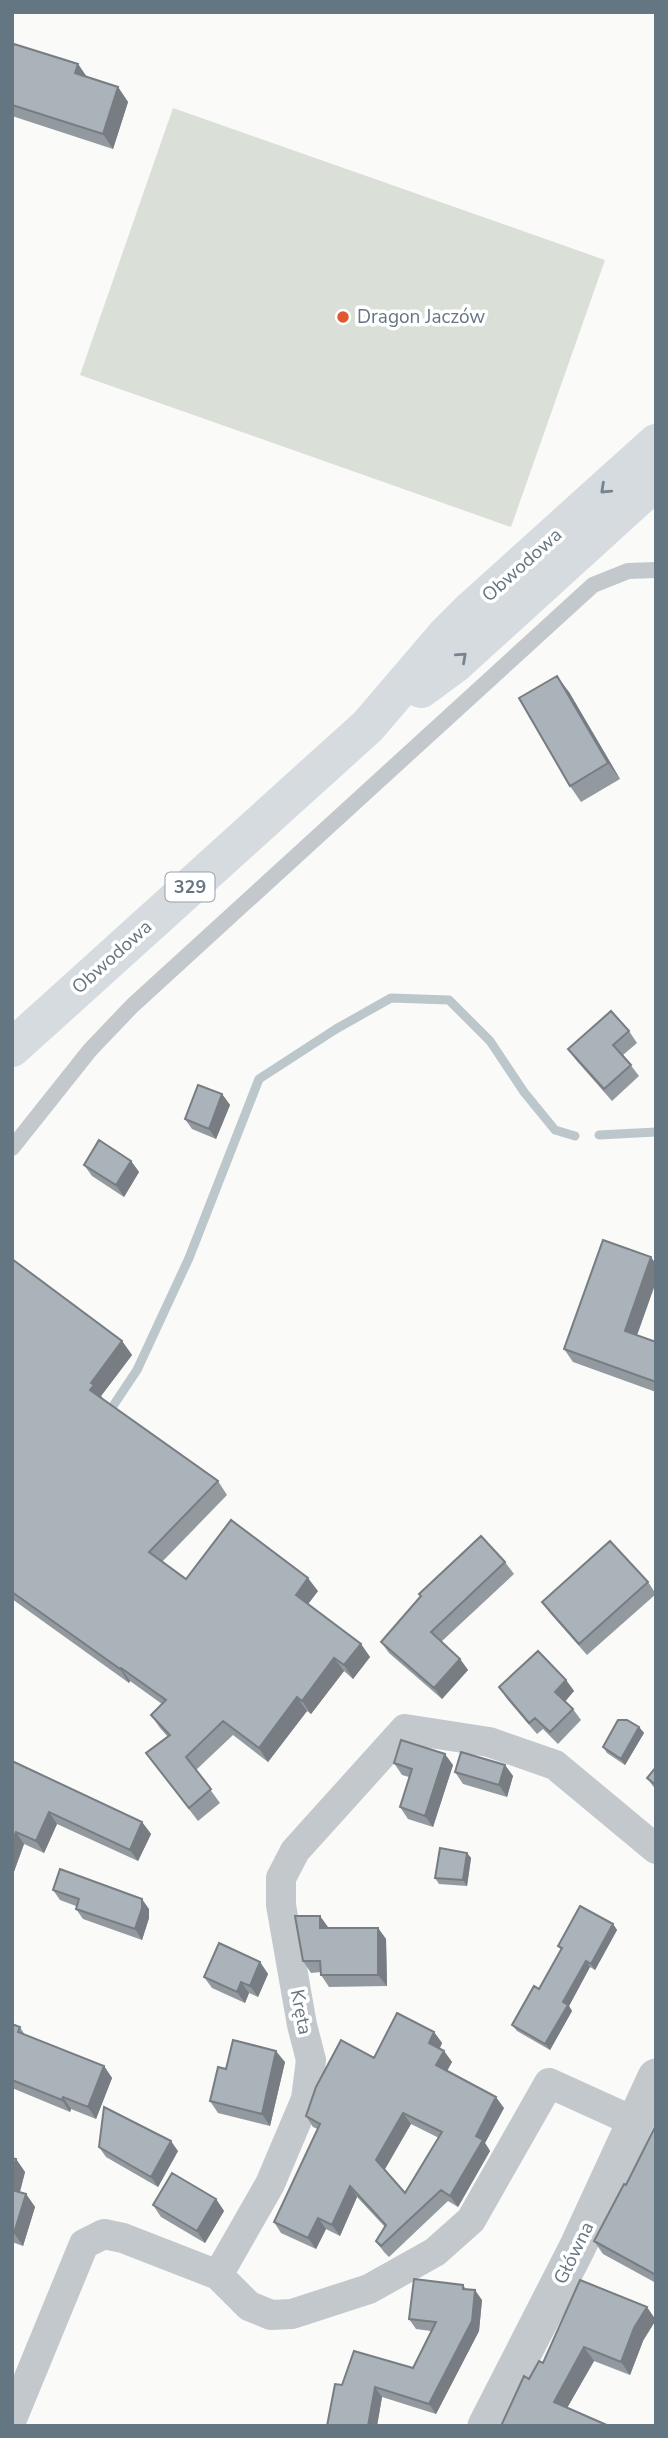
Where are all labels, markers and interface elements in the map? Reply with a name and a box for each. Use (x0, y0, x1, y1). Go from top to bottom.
place label: Dragon Jaczów (357, 304, 485, 330)
marker: Dragon Jaczów (335, 309, 351, 325)
one-way arrow (600, 480, 613, 493)
street label: Obwodowa (476, 522, 568, 608)
one-way arrow (454, 653, 467, 665)
road number: 329 (166, 872, 214, 902)
street label: Obwodowa (66, 914, 158, 1000)
street label: Kręta (284, 1987, 318, 2037)
street label: Główna (548, 2217, 600, 2289)

